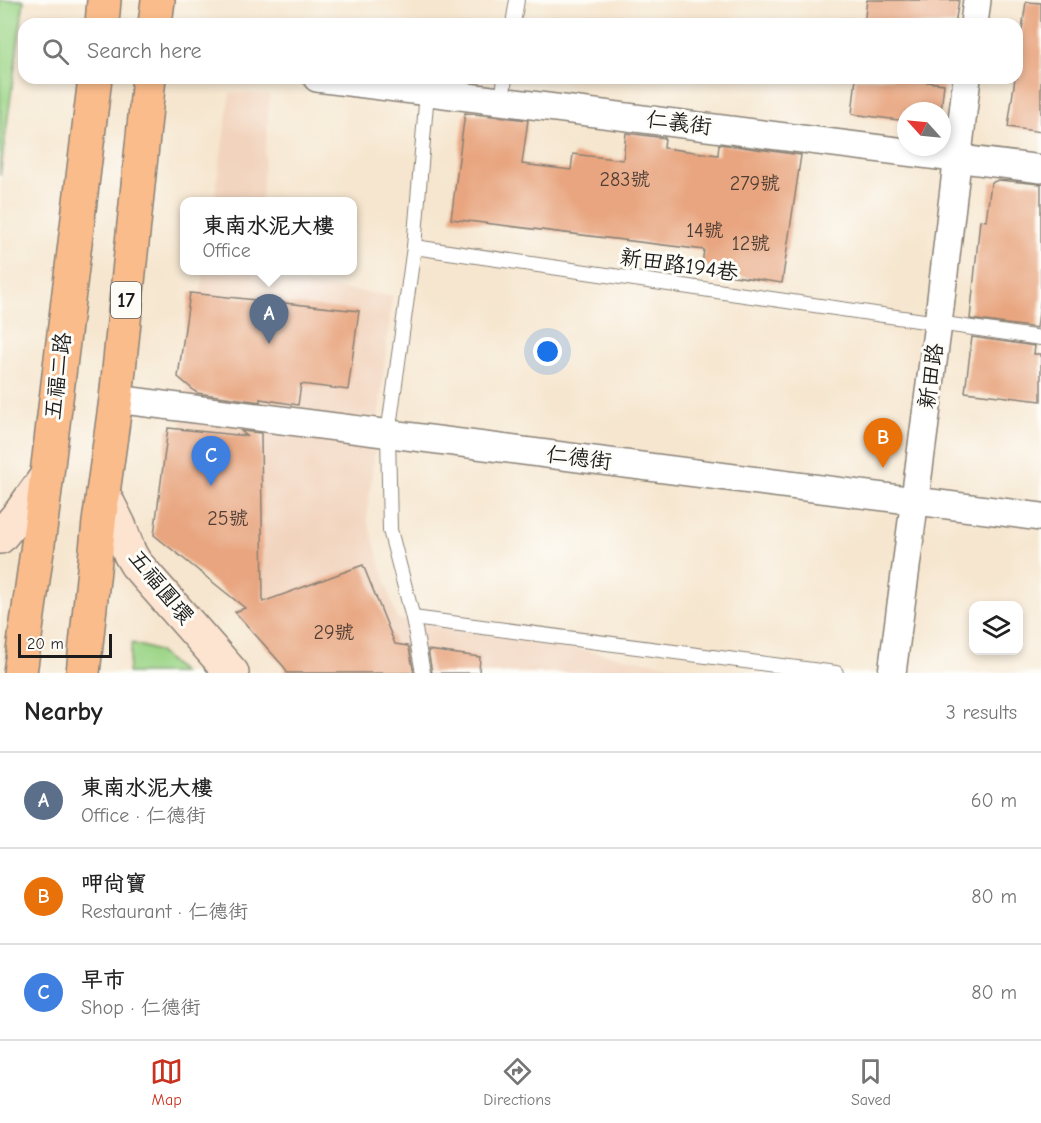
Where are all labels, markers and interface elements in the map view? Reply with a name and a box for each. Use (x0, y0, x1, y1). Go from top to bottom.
search box (18, 18, 1023, 84)
icon: search (39, 35, 72, 68)
text: Search here (87, 38, 202, 64)
north arrow (897, 102, 951, 156)
street label: 仁義街 (645, 106, 713, 140)
house number: 283號 (600, 168, 650, 191)
house number: 279號 (730, 172, 780, 195)
popup (180, 197, 357, 275)
text: 東南水泥大樓 (202, 213, 335, 239)
house number: 14號 (686, 219, 724, 242)
house number: 12號 (732, 232, 770, 255)
text: Office (202, 239, 251, 262)
street label: 新田路194巷 (618, 244, 740, 286)
road number: 17 (111, 282, 141, 318)
pin: A (250, 294, 288, 344)
street label: 五福二路 (40, 331, 76, 421)
your location (533, 337, 562, 366)
street label: 新田路 (914, 342, 948, 410)
pin: B (864, 418, 902, 468)
pin: C (192, 436, 230, 486)
street label: 仁德街 (545, 441, 613, 475)
house number: 25號 (207, 507, 249, 530)
street label: 五福圓環 (123, 545, 199, 629)
map controls (969, 601, 1023, 655)
button: layers (969, 601, 1023, 655)
house number: 29號 (313, 621, 355, 644)
scale bar (18, 631, 112, 658)
text: 20 m (27, 635, 64, 653)
text: Nearby (24, 697, 103, 727)
text: 3 results (946, 701, 1017, 724)
text: 東南水泥大樓 (81, 775, 213, 801)
text: A (38, 789, 49, 812)
text: 60 m (971, 789, 1017, 812)
text: Office · 仁德街 (81, 804, 206, 827)
text: 呷尚寶 (81, 871, 147, 897)
text: B (37, 885, 50, 908)
text: 80 m (971, 885, 1017, 908)
text: Restaurant · 仁德街 (81, 900, 248, 923)
text: 早市 (81, 967, 125, 993)
text: C (37, 981, 50, 1004)
text: 80 m (971, 981, 1017, 1004)
text: Shop · 仁德街 (81, 996, 201, 1019)
tab: Map (150, 1055, 183, 1109)
tab: Directions (483, 1055, 551, 1109)
tab: Saved (851, 1055, 891, 1109)

